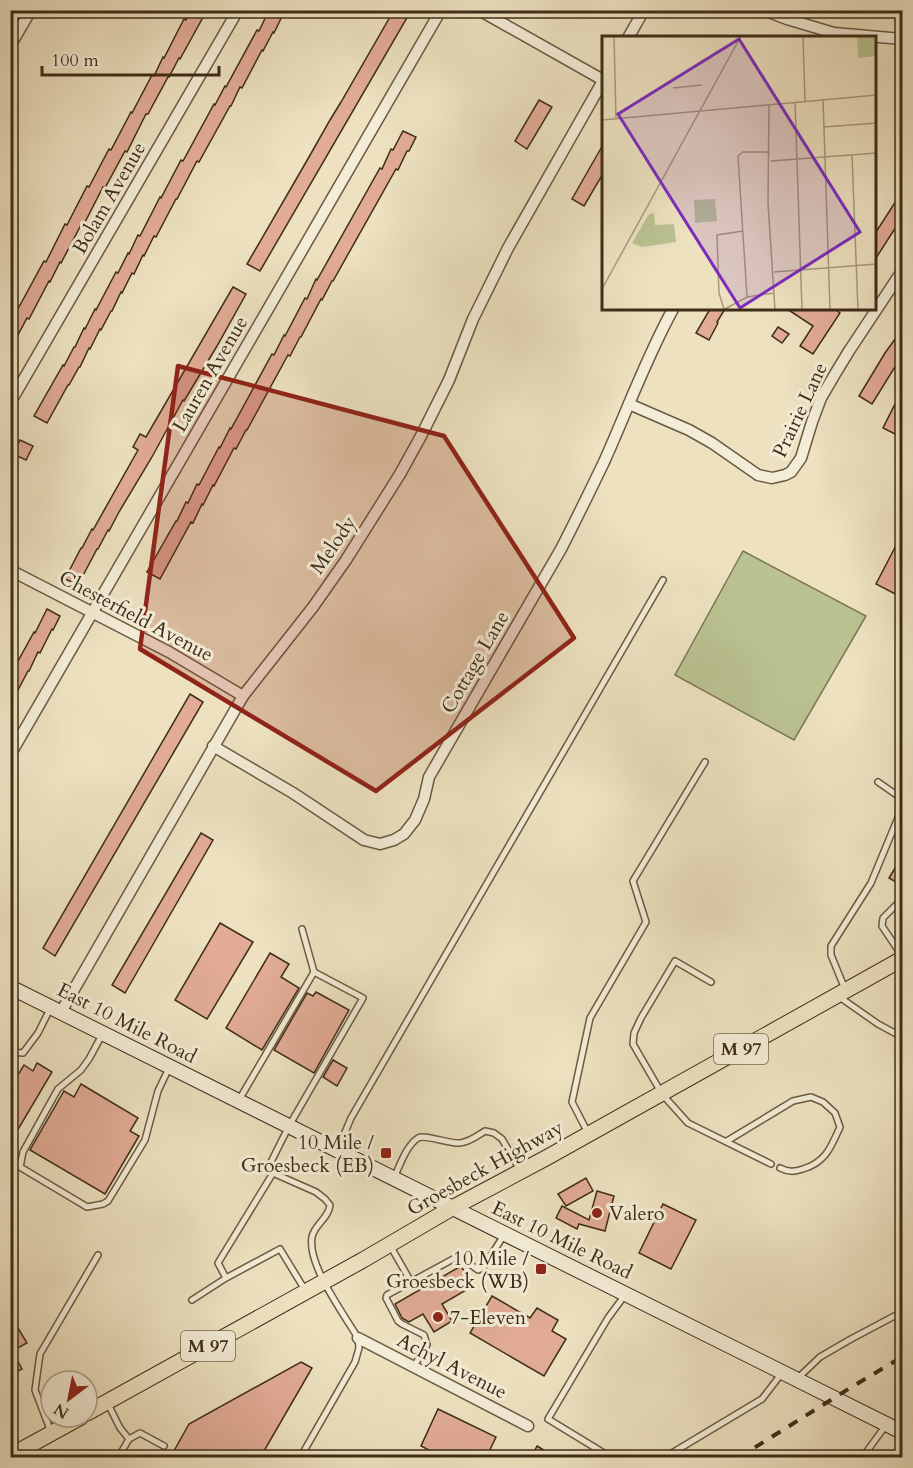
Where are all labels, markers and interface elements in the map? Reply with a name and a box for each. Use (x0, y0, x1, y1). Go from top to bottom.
inset map (602, 36, 877, 310)
scale bar (42, 39, 219, 77)
text: 100 m (51, 48, 99, 73)
street label: Bolam Avenue (66, 137, 152, 259)
street label: Lauren Avenue (166, 311, 254, 437)
street label: Prairie Lane (766, 358, 834, 462)
street label: Melody (304, 510, 363, 580)
street label: Chesterfield Avenue (54, 564, 218, 668)
street label: Cottage Lane (435, 606, 515, 718)
street label: East 10 Mile Road (53, 976, 202, 1070)
road number: M 97 (714, 1034, 768, 1064)
street label: Groesbeck Highway (402, 1114, 568, 1222)
place label: 10 Mile / Groesbeck (EB) (241, 1129, 375, 1179)
marker: 10 Mile / Groesbeck (EB) (379, 1146, 393, 1160)
street label: East 10 Mile Road (487, 1194, 637, 1286)
place label: Valero (609, 1200, 665, 1227)
marker: Valero (590, 1206, 604, 1220)
place label: 10 Mile / Groesbeck (WB) (386, 1245, 530, 1295)
marker: 10 Mile / Groesbeck (WB) (534, 1262, 548, 1276)
place label: 7-Eleven (450, 1304, 527, 1331)
marker: 7-Eleven (431, 1310, 445, 1324)
street label: Achyl Avenue (392, 1327, 512, 1405)
road number: M 97 (181, 1331, 235, 1361)
north arrow (39, 1369, 99, 1429)
text: N (50, 1398, 73, 1424)

